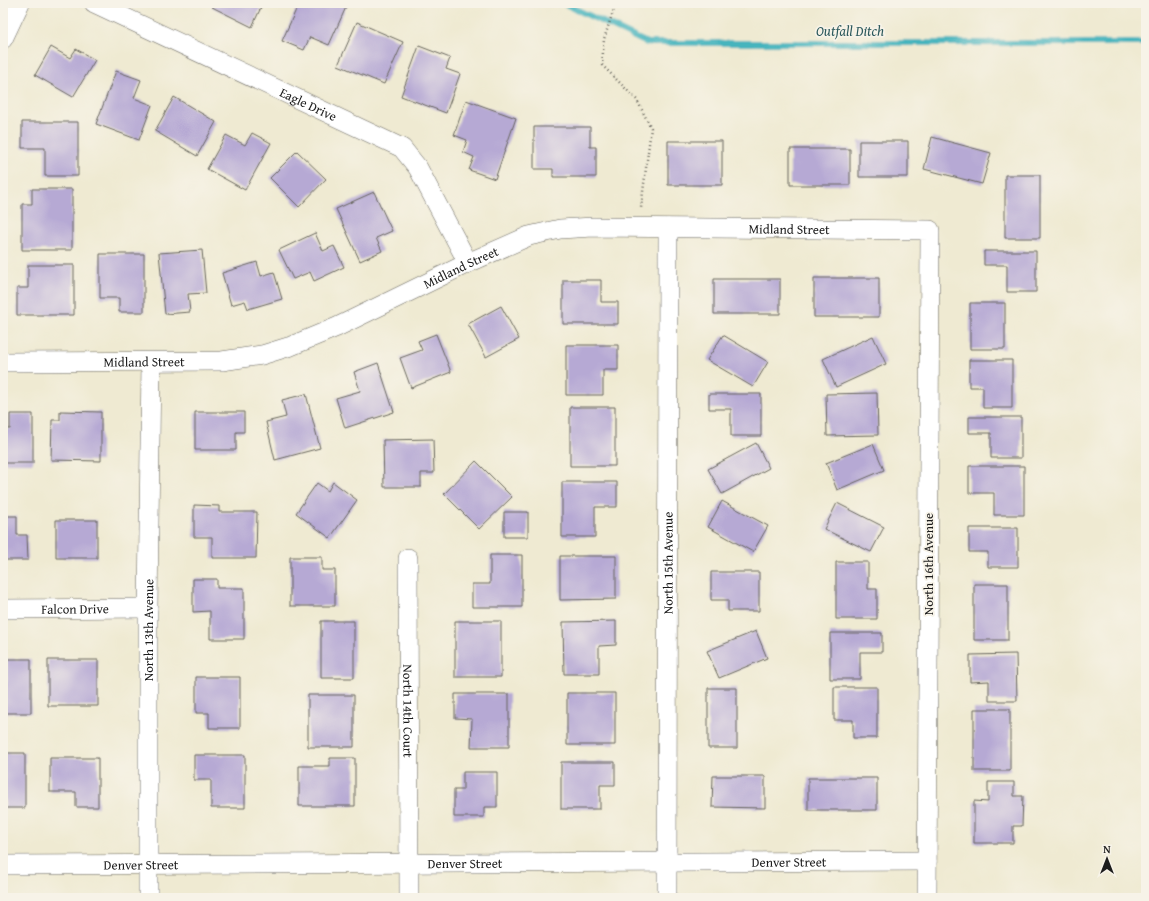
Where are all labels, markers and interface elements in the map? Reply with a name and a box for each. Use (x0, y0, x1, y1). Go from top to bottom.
water label: Outfall Ditch (816, 21, 884, 41)
street label: Eagle Drive (277, 82, 340, 126)
street label: Midland Street (748, 219, 830, 239)
street label: Midland Street (420, 241, 502, 293)
street label: Midland Street (103, 352, 185, 371)
street label: North 15th Avenue (658, 512, 677, 614)
street label: North 16th Avenue (919, 513, 938, 615)
street label: North 13th Avenue (139, 579, 158, 681)
street label: Falcon Drive (41, 599, 109, 618)
street label: North 14th Court (399, 664, 418, 758)
north arrow (1087, 839, 1127, 879)
text: N (1103, 841, 1111, 857)
street label: Denver Street (752, 852, 827, 871)
street label: Denver Street (428, 853, 503, 873)
street label: Denver Street (104, 855, 179, 874)

